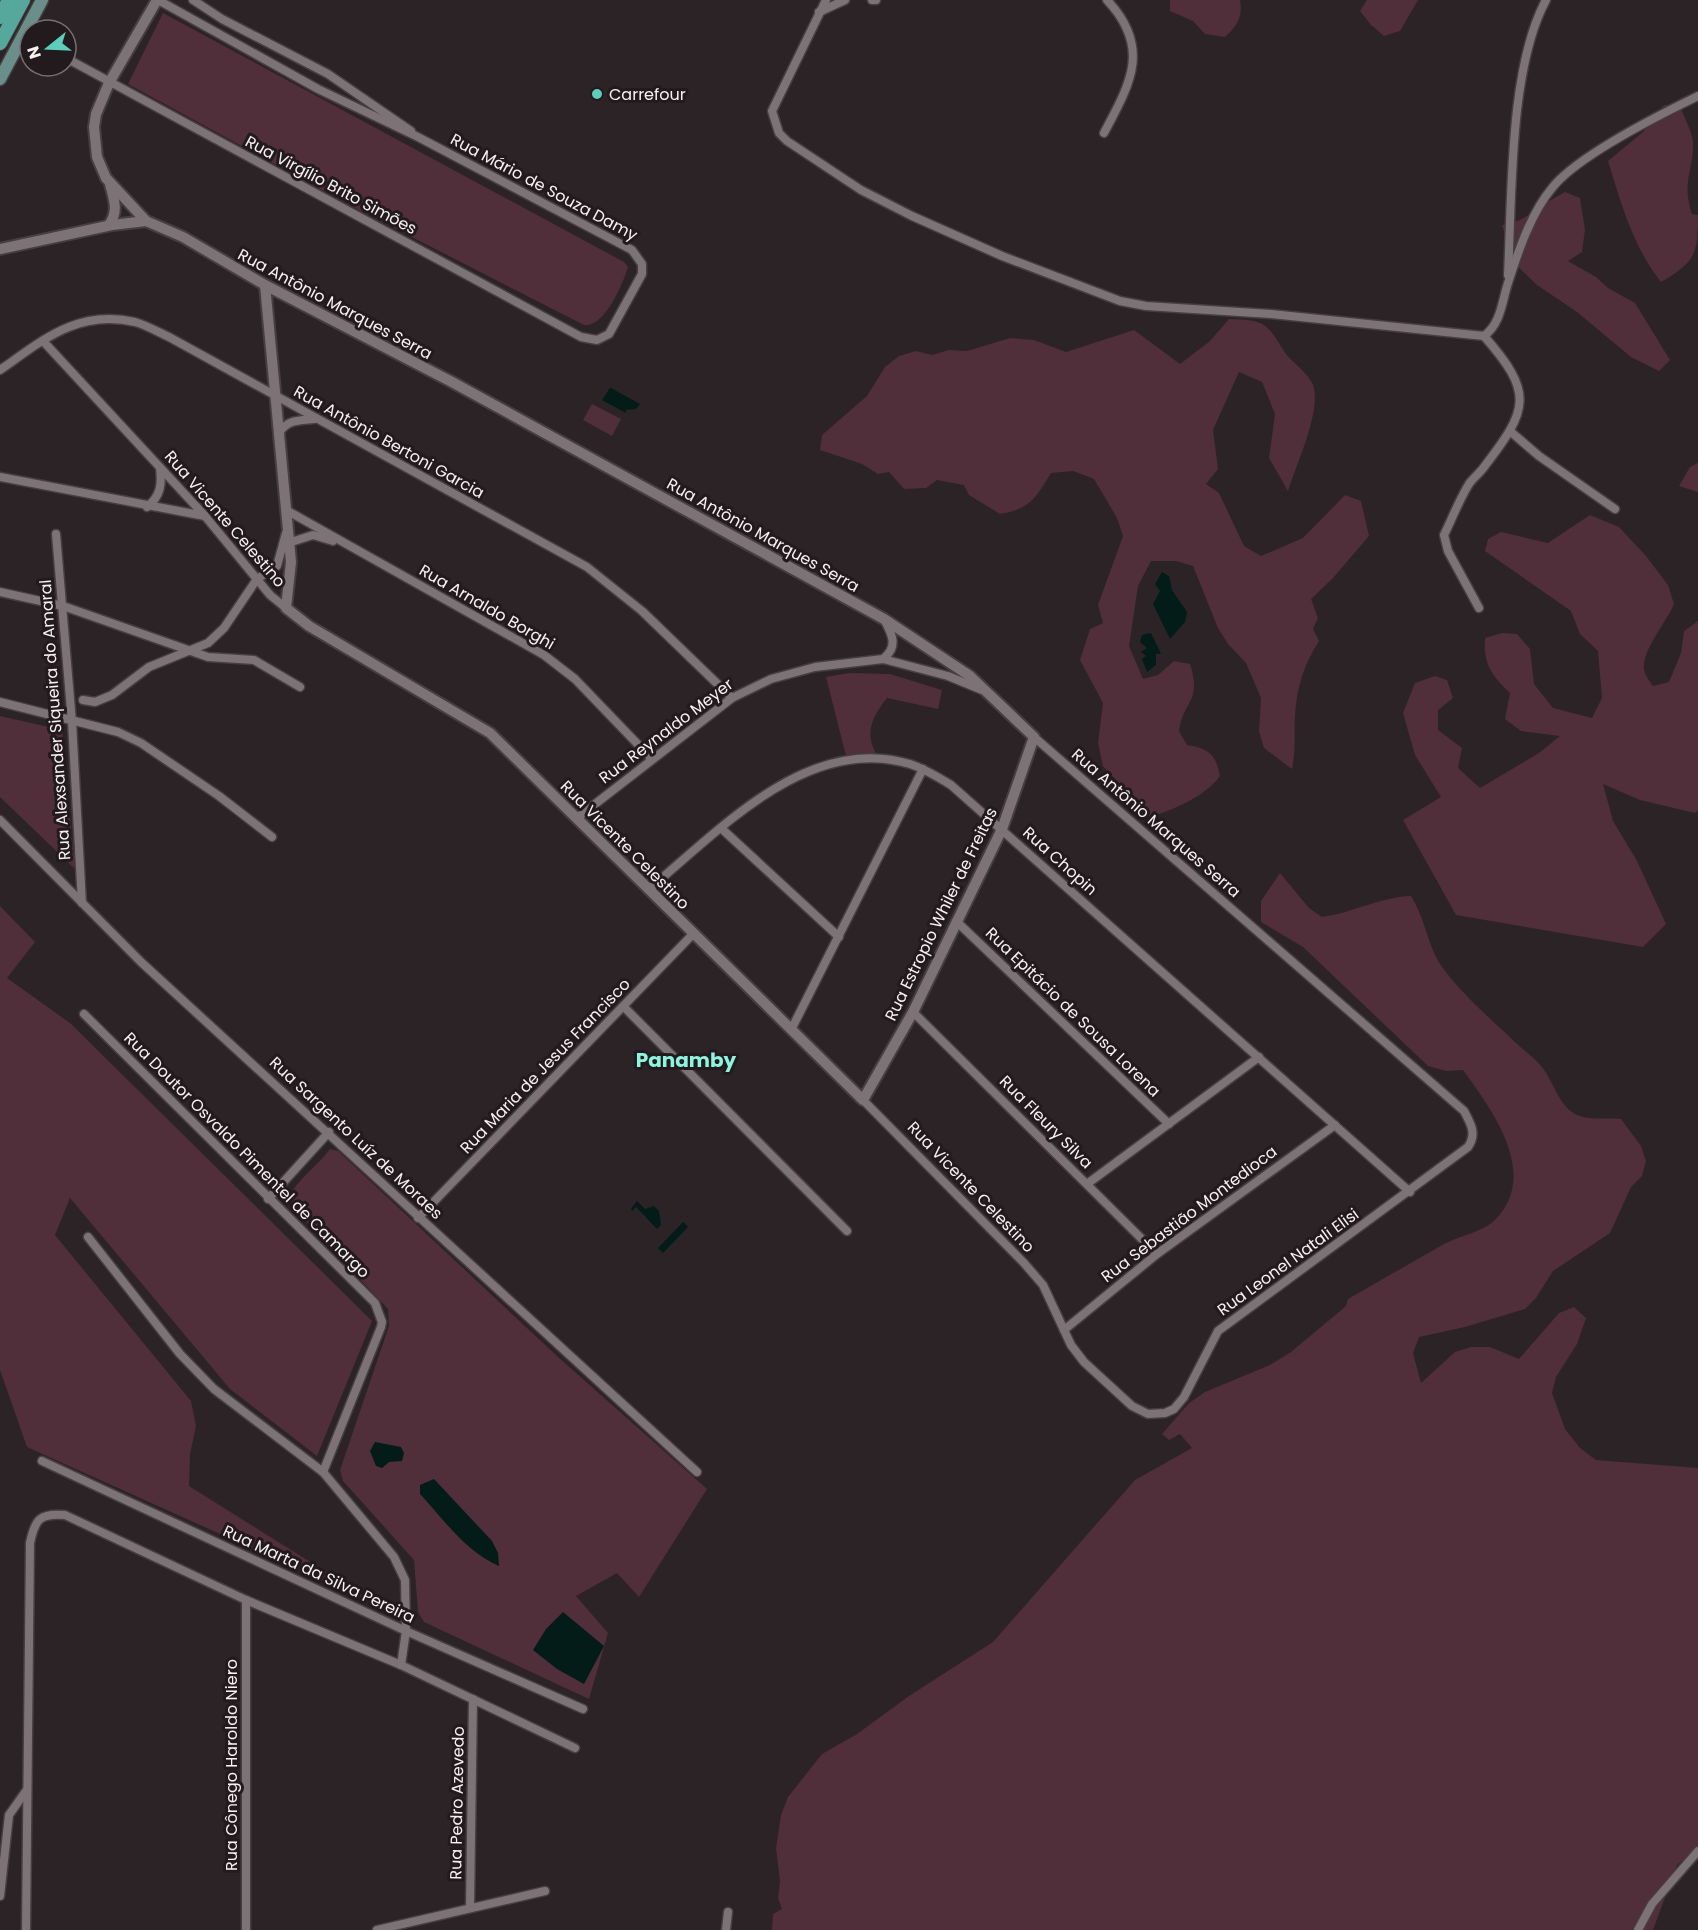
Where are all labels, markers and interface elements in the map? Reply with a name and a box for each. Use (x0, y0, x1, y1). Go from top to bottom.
north arrow (18, 18, 78, 78)
text: N (21, 43, 47, 62)
place label: Carrefour (609, 83, 686, 106)
marker: Carrefour (590, 87, 604, 101)
street label: Rua Mário de Souza Damy (446, 128, 642, 246)
street label: Rua Virgílio Brito Simões (241, 130, 421, 240)
street label: Rua Antônio Marques Serra (234, 243, 436, 365)
street label: Rua Antônio Bertoni Garcia (290, 380, 488, 504)
street label: Rua Vicente Celestino (159, 446, 291, 592)
street label: Rua Antônio Marques Serra (663, 472, 863, 598)
street label: Rua Arnaldo Borghi (415, 559, 559, 655)
street label: Rua Alexsander Siqueira do Amaral (34, 579, 76, 861)
street label: Rua Reynaldo Meyer (594, 673, 738, 789)
street label: Rua Antônio Marques Serra (1067, 743, 1245, 903)
street label: Rua Vicente Celestino (555, 775, 695, 915)
street label: Rua Estropio Whiler de Freitas (879, 803, 1003, 1025)
street label: Rua Chopin (1018, 821, 1102, 901)
street label: Rua Epitácio de Sousa Lorena (980, 922, 1166, 1102)
street label: Rua Maria de Jesus Francisco (455, 973, 635, 1159)
street label: Rua Doutor Osvaldo Pimentel de Camargo (119, 1027, 375, 1283)
district label: Panamby (636, 1046, 737, 1074)
street label: Rua Sargento Luíz de Moraes (264, 1051, 448, 1225)
street label: Rua Fleury Silva (994, 1070, 1098, 1174)
street label: Rua Vicente Celestino (902, 1116, 1040, 1258)
street label: Rua Sebastião Montedioca (1096, 1140, 1282, 1288)
street label: Rua Leonel Natali Elisi (1213, 1203, 1363, 1321)
street label: Rua Marta da Silva Pereira (219, 1519, 419, 1629)
street label: Rua Cônego Haroldo Niero (220, 1659, 243, 1871)
street label: Rua Pedro Azevedo (444, 1726, 470, 1880)

